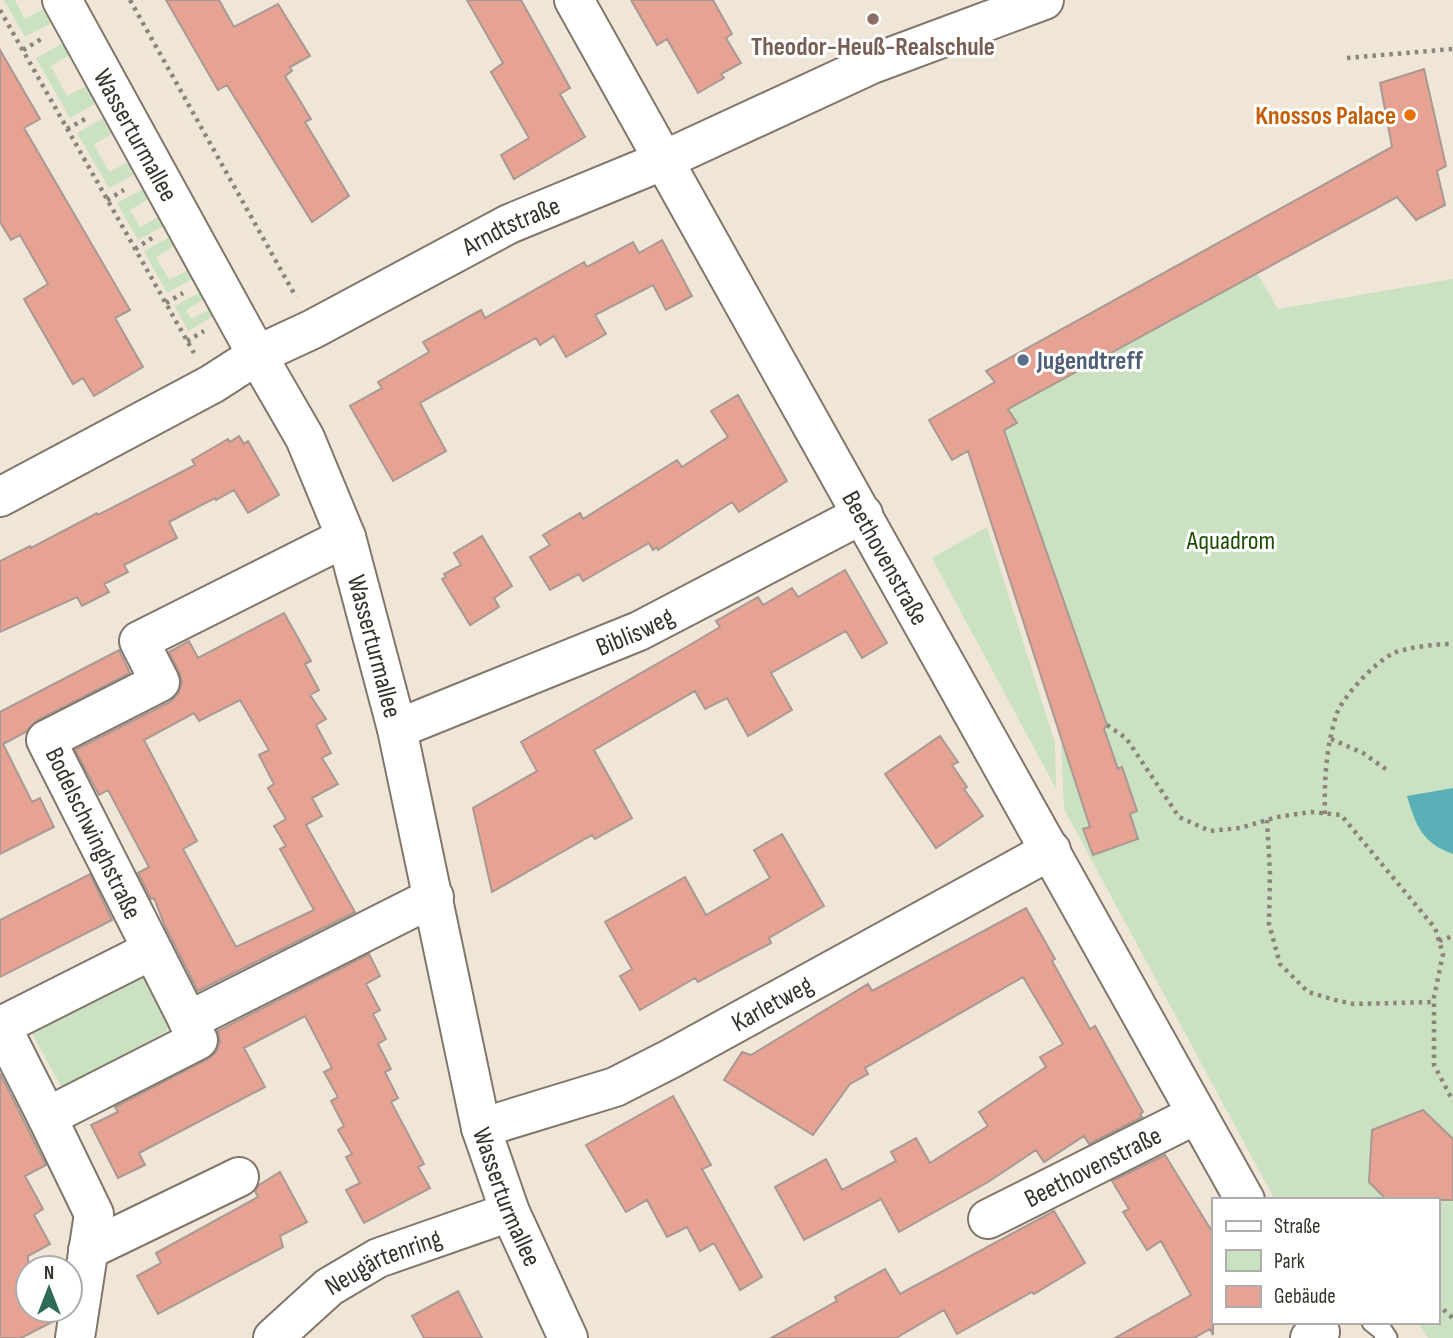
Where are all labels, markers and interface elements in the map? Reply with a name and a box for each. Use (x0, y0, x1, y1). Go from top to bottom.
marker: Theodor-Heuß-Realschule (865, 11, 881, 27)
place label: Theodor-Heuß-Realschule (751, 32, 995, 63)
street label: Wasserturmallee (86, 64, 184, 207)
place label: Knossos Palace (1255, 101, 1396, 132)
marker: Knossos Palace (1402, 107, 1418, 123)
street label: Arndtstraße (456, 191, 565, 264)
place label: Jugendtreff (1036, 346, 1143, 377)
marker: Jugendtreff (1015, 352, 1031, 368)
street label: Beethovenstraße (835, 486, 935, 631)
park label: Aquadrom (1186, 526, 1275, 557)
street label: Wasserturmallee (340, 572, 407, 721)
street label: Biblisweg (592, 601, 680, 664)
street label: Bodelschwinghstraße (38, 743, 148, 925)
street label: Karletweg (727, 970, 818, 1039)
street label: Beethovenstraße (1020, 1120, 1167, 1215)
street label: Wasserturmallee (465, 1124, 547, 1272)
legend (1212, 1198, 1439, 1324)
text: Straße (1274, 1214, 1320, 1239)
street label: Neugärtenring (320, 1223, 446, 1303)
text: Park (1274, 1249, 1305, 1274)
north arrow (14, 1254, 84, 1324)
text: N (44, 1262, 54, 1285)
text: Gebäude (1274, 1284, 1336, 1309)

